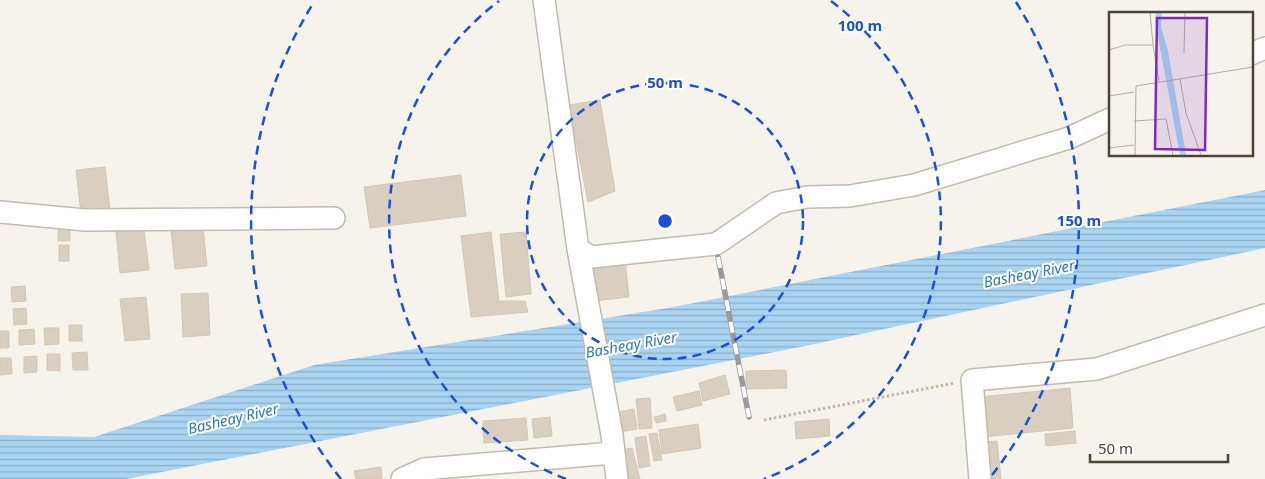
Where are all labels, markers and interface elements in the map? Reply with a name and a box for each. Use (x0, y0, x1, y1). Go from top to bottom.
inset map (1109, 12, 1252, 156)
text: 100 m (838, 15, 882, 35)
text: 50 m (647, 72, 683, 92)
text: 150 m (1057, 210, 1101, 230)
centre of rings (656, 212, 674, 230)
water label: Basheay River (982, 254, 1077, 292)
water label: Basheay River (584, 326, 679, 362)
water label: Basheay River (186, 398, 281, 438)
scale bar (1090, 432, 1228, 464)
text: 50 m (1098, 438, 1133, 458)

